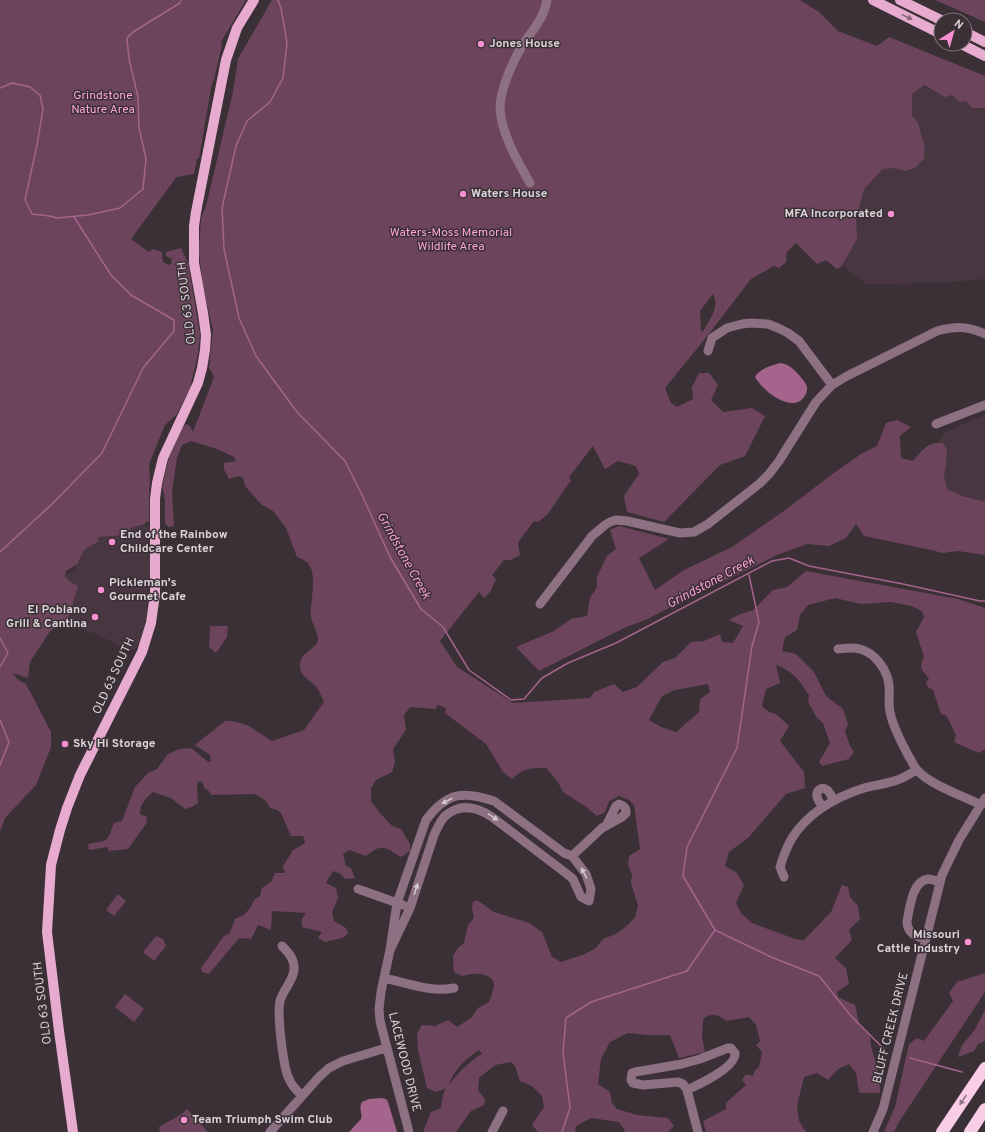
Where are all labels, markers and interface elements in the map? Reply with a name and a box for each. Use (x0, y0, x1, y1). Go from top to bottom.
north arrow (933, 12, 973, 52)
one-way arrow (901, 14, 913, 20)
text: N (951, 17, 966, 33)
place label: Jones House (489, 36, 560, 52)
marker: Jones House (476, 39, 486, 49)
park label: Grindstone Nature Area (71, 88, 135, 118)
place label: Waters House (471, 186, 548, 202)
marker: Waters House (458, 189, 468, 199)
place label: MFA Incorporated (785, 206, 883, 222)
marker: MFA Incorporated (886, 209, 896, 219)
park label: Waters-Moss Memorial Wildlife Area (390, 225, 512, 255)
street label: OLD 63 SOUTH (174, 261, 200, 345)
water label: Grindstone Creek (372, 510, 434, 603)
place label: End of the Rainbow Childcare Center (120, 527, 228, 557)
marker: End of the Rainbow Childcare Center (107, 537, 117, 547)
water label: Grindstone Creek (664, 553, 758, 613)
place label: Pickleman's Gourmet Cafe (109, 575, 186, 605)
marker: Pickleman's Gourmet Cafe (96, 585, 106, 595)
place label: El Poblano Grill & Cantina (6, 602, 87, 632)
marker: El Poblano Grill & Cantina (90, 612, 100, 622)
street label: OLD 63 SOUTH (89, 635, 139, 717)
place label: Sky Hi Storage (73, 736, 156, 752)
marker: Sky Hi Storage (60, 739, 70, 749)
one-way arrow (441, 797, 453, 804)
one-way arrow (488, 813, 498, 821)
one-way arrow (581, 867, 588, 879)
one-way arrow (414, 882, 420, 894)
place label: Missouri Cattle Industry (877, 927, 960, 957)
marker: Missouri Cattle Industry (963, 937, 973, 947)
street label: OLD 63 SOUTH (30, 961, 56, 1045)
street label: BLUFF CREEK DRIVE (869, 971, 913, 1085)
street label: LACEWOOD DRIVE (384, 1011, 424, 1113)
one-way arrow (959, 1095, 967, 1105)
place label: Team Triumph Swim Club (192, 1112, 333, 1128)
marker: Team Triumph Swim Club (179, 1115, 189, 1125)

